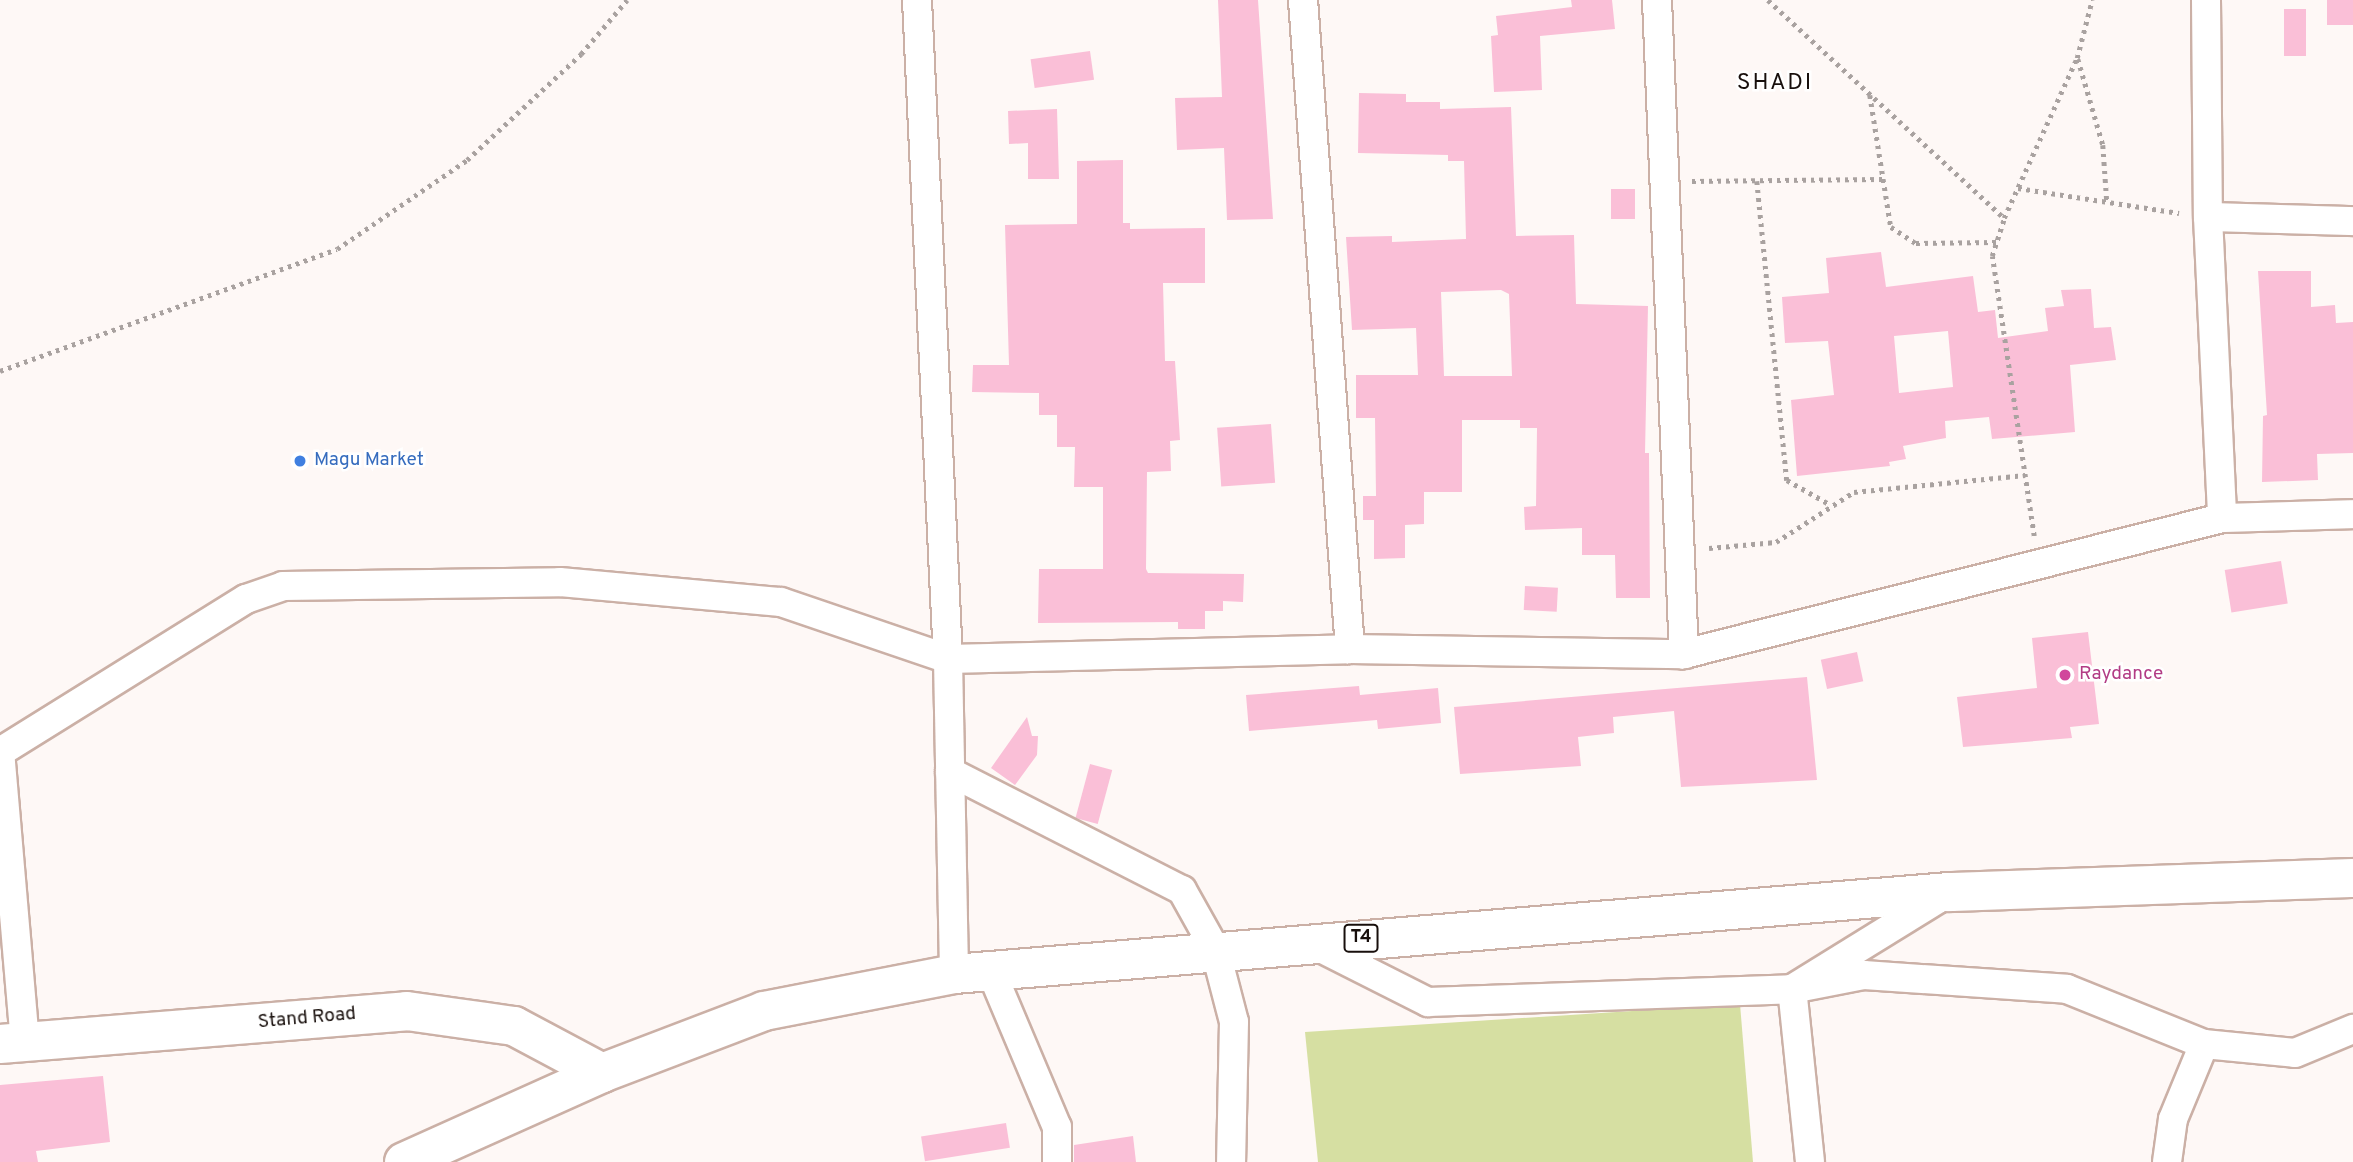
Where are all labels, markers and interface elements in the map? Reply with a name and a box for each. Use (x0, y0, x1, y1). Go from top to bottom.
district label: SHADI (1737, 70, 1813, 98)
place label: Magu Market (314, 450, 424, 472)
marker: Magu Market (292, 453, 308, 469)
place label: Raydance (2079, 664, 2163, 686)
marker: Raydance (2057, 667, 2073, 683)
road number: T4 (1344, 923, 1378, 953)
street label: Stand Road (257, 1003, 357, 1035)

